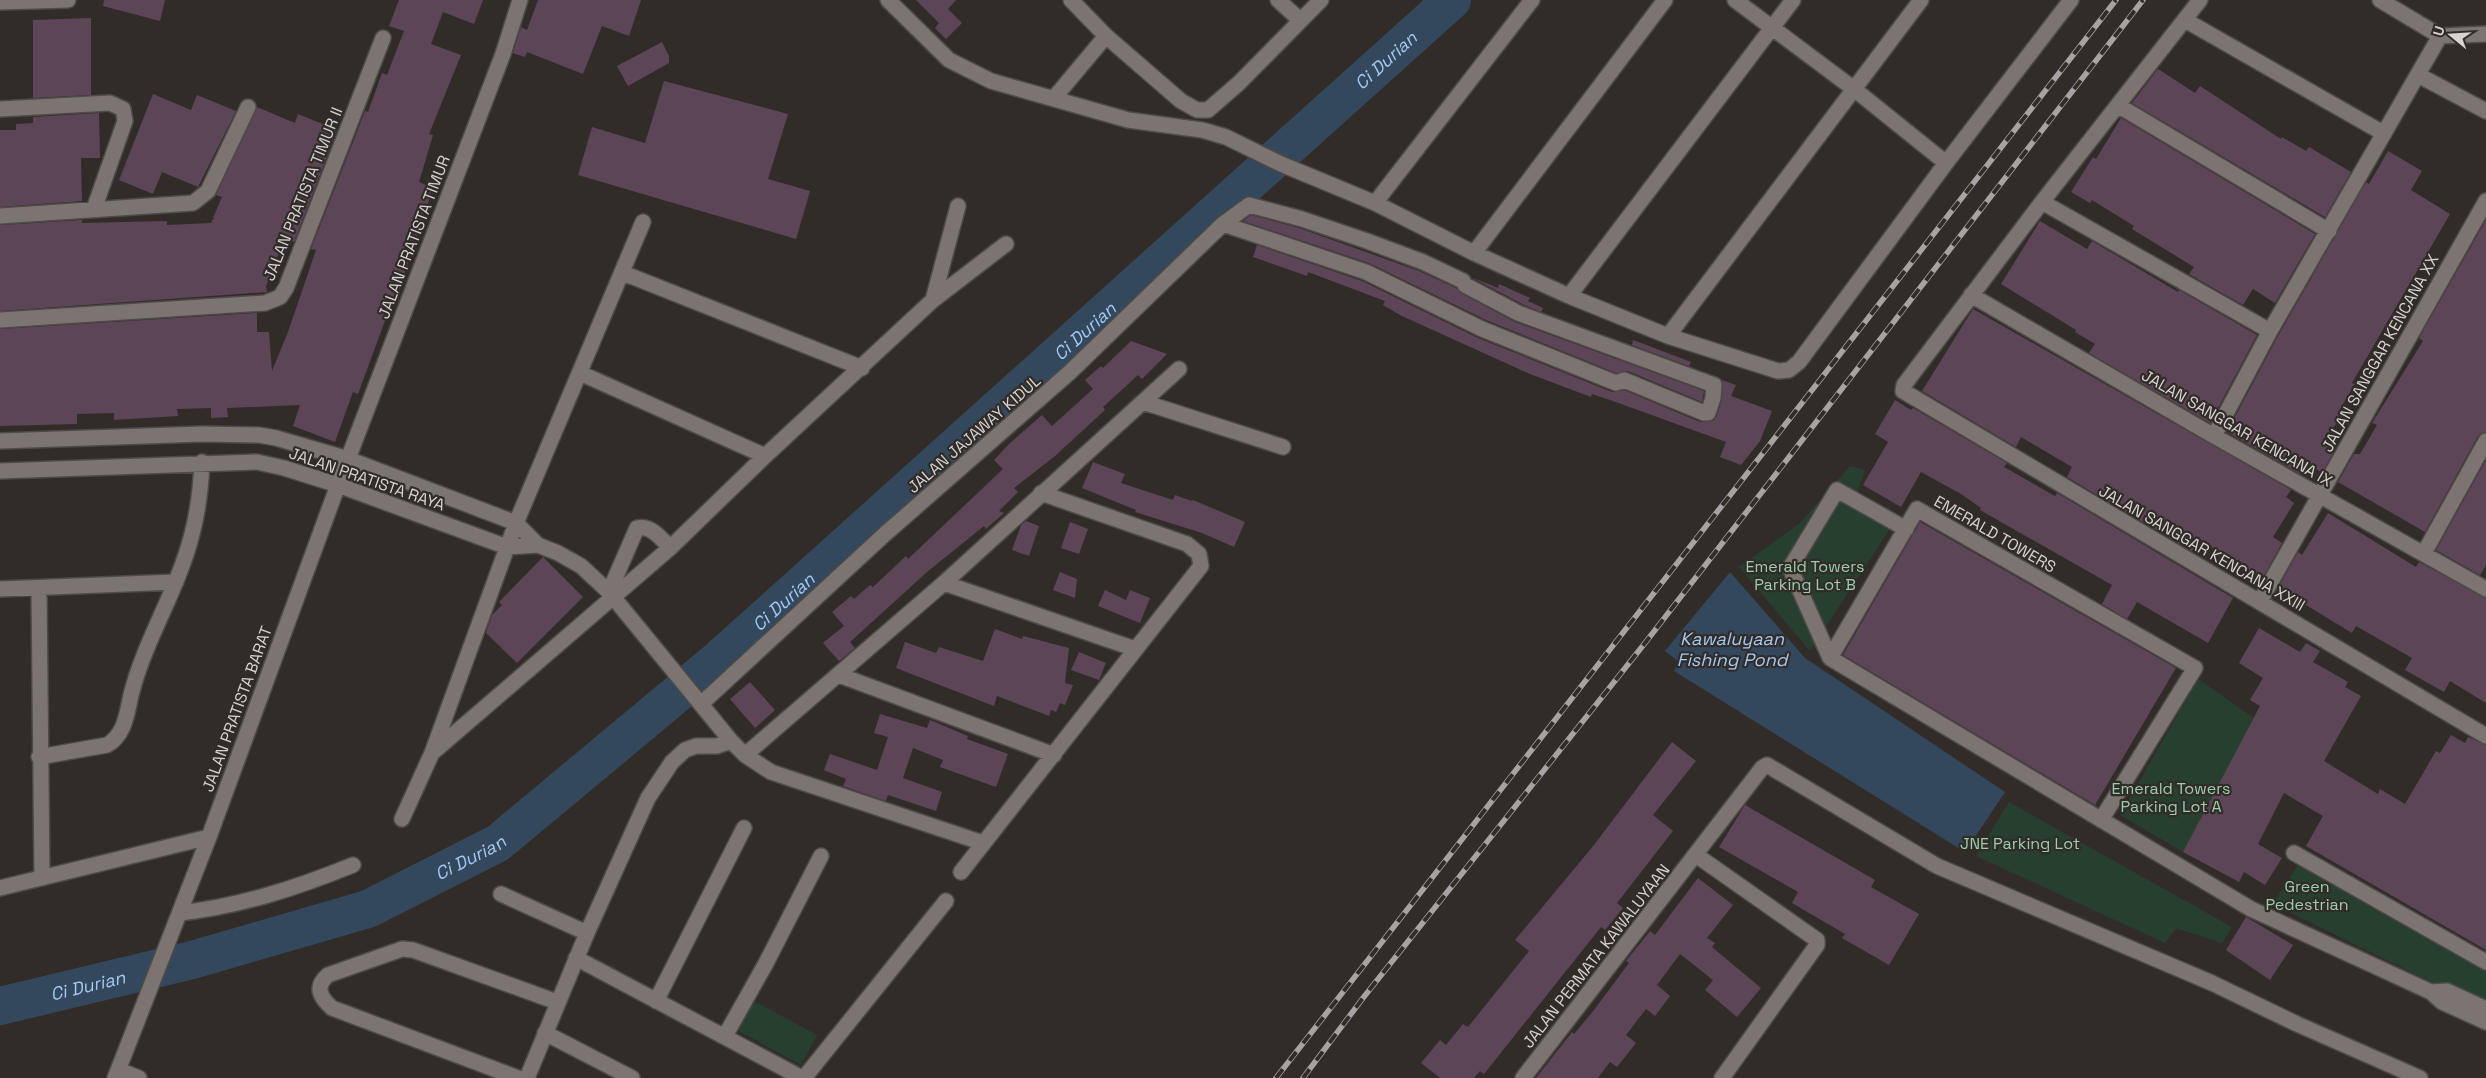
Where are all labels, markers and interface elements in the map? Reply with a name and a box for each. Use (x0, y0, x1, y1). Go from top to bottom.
north arrow (2426, 10, 2476, 60)
text: U (2429, 24, 2449, 38)
water label: Ci Durian (1349, 25, 1422, 94)
street label: JALAN PRATISTA TIMUR II (259, 104, 347, 284)
street label: JALAN PRATISTA TIMUR (373, 152, 455, 322)
street label: JALAN SANGGAR KENCANA XX (2317, 250, 2443, 456)
water label: Ci Durian (1048, 296, 1121, 365)
street label: JALAN SANGGAR KENCANA IX (2138, 365, 2336, 491)
street label: JALAN JAJAWAY KIDUL (903, 370, 1045, 498)
street label: JALAN PRATISTA RAYA (286, 442, 448, 516)
street label: JALAN SANGGAR KENCANA XXIII (2095, 480, 2309, 616)
street label: EMERALD TOWERS (1930, 491, 2060, 578)
park label: Emerald Towers Parking Lot B (1745, 556, 1865, 595)
water label: Ci Durian (747, 567, 820, 636)
street label: JALAN PRATISTA BARAT (197, 623, 277, 795)
water label: Kawaluyaan Fishing Pond (1677, 627, 1790, 671)
park label: Emerald Towers Parking Lot A (2111, 778, 2231, 817)
water label: Ci Durian (431, 829, 511, 885)
park label: JNE Parking Lot (1960, 833, 2080, 854)
street label: JALAN PERMATA KAWALUYAAN (1518, 860, 1674, 1052)
park label: Green Pedestrian (2265, 876, 2349, 915)
water label: Ci Durian (48, 965, 128, 1005)

